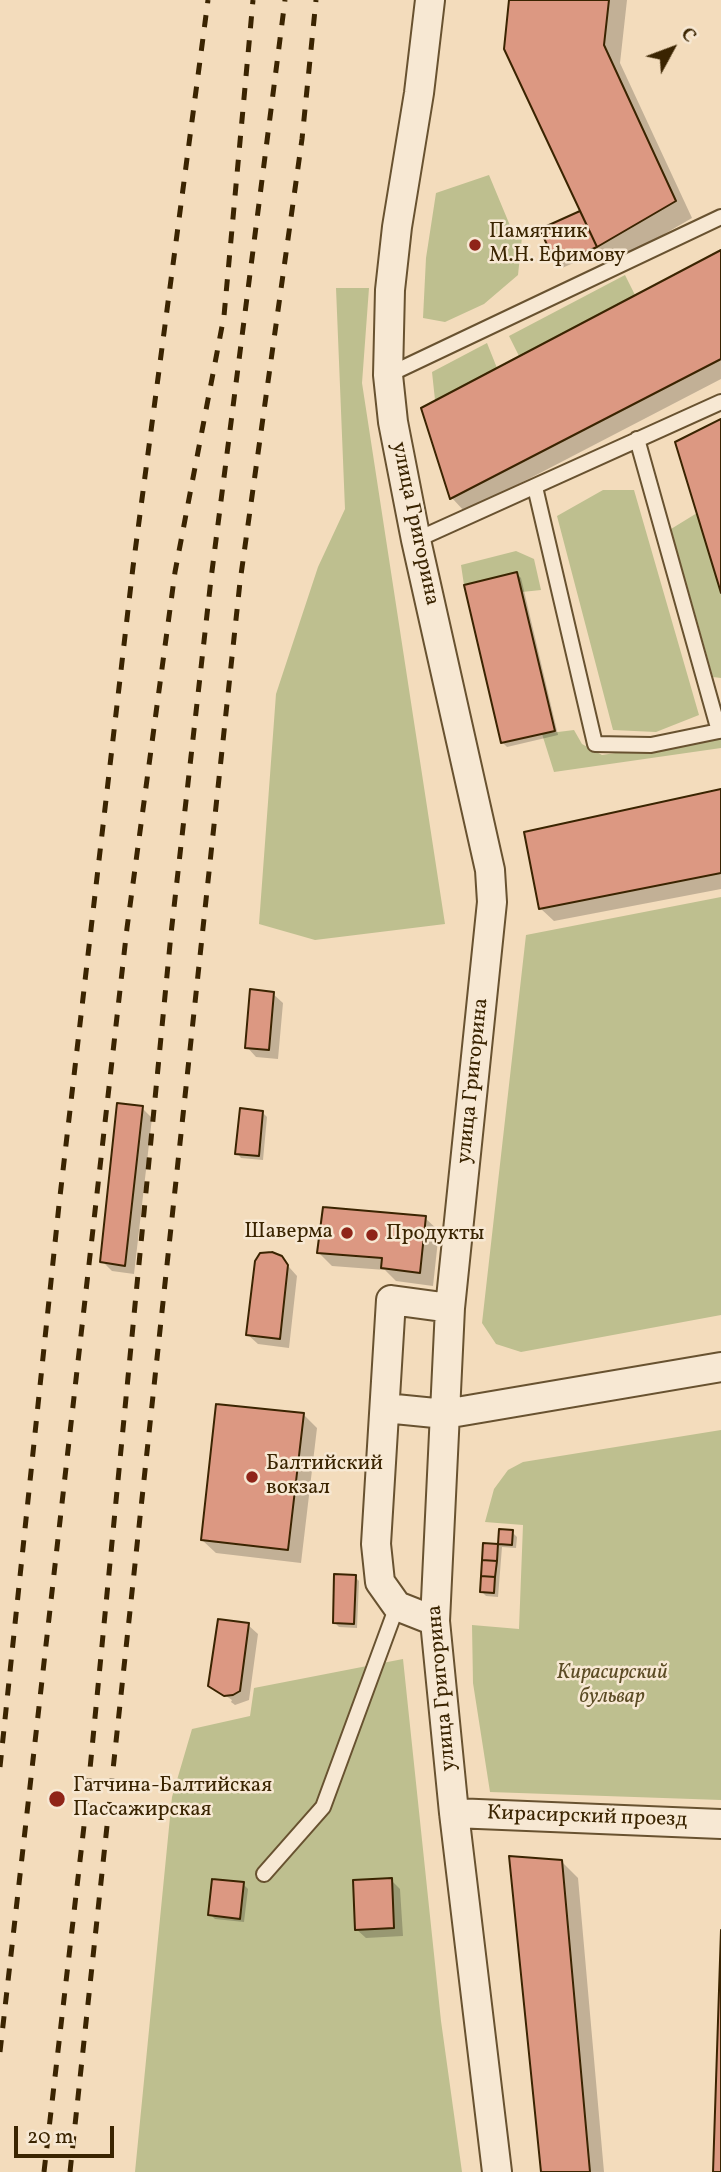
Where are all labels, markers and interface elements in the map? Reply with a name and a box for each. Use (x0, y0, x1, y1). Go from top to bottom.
north arrow (637, 14, 707, 84)
text: С (674, 22, 702, 48)
place label: Памятник М.Н. Ефимову (489, 220, 625, 270)
marker: Памятник М.Н. Ефимову (467, 237, 483, 253)
street label: улица Григорина (384, 440, 444, 608)
street label: улица Григорина (453, 997, 495, 1165)
place label: Шаверма (244, 1220, 333, 1246)
place label: Продукты (386, 1222, 484, 1248)
marker: Шаверма (339, 1225, 355, 1241)
marker: Продукты (364, 1227, 380, 1243)
place label: Балтийский вокзал (266, 1452, 383, 1502)
marker: Балтийский вокзал (244, 1469, 260, 1485)
street label: улица Григорина (423, 1604, 463, 1772)
park label: Кирасирский бульвар (556, 1661, 668, 1711)
place label: Гатчина-Балтийская Пассажирская (73, 1774, 272, 1824)
marker: Гатчина-Балтийская Пассажирская (47, 1789, 67, 1809)
street label: Кирасирский проезд (486, 1802, 688, 1834)
scale bar (18, 2112, 117, 2156)
text: 20 m (27, 2123, 73, 2152)

